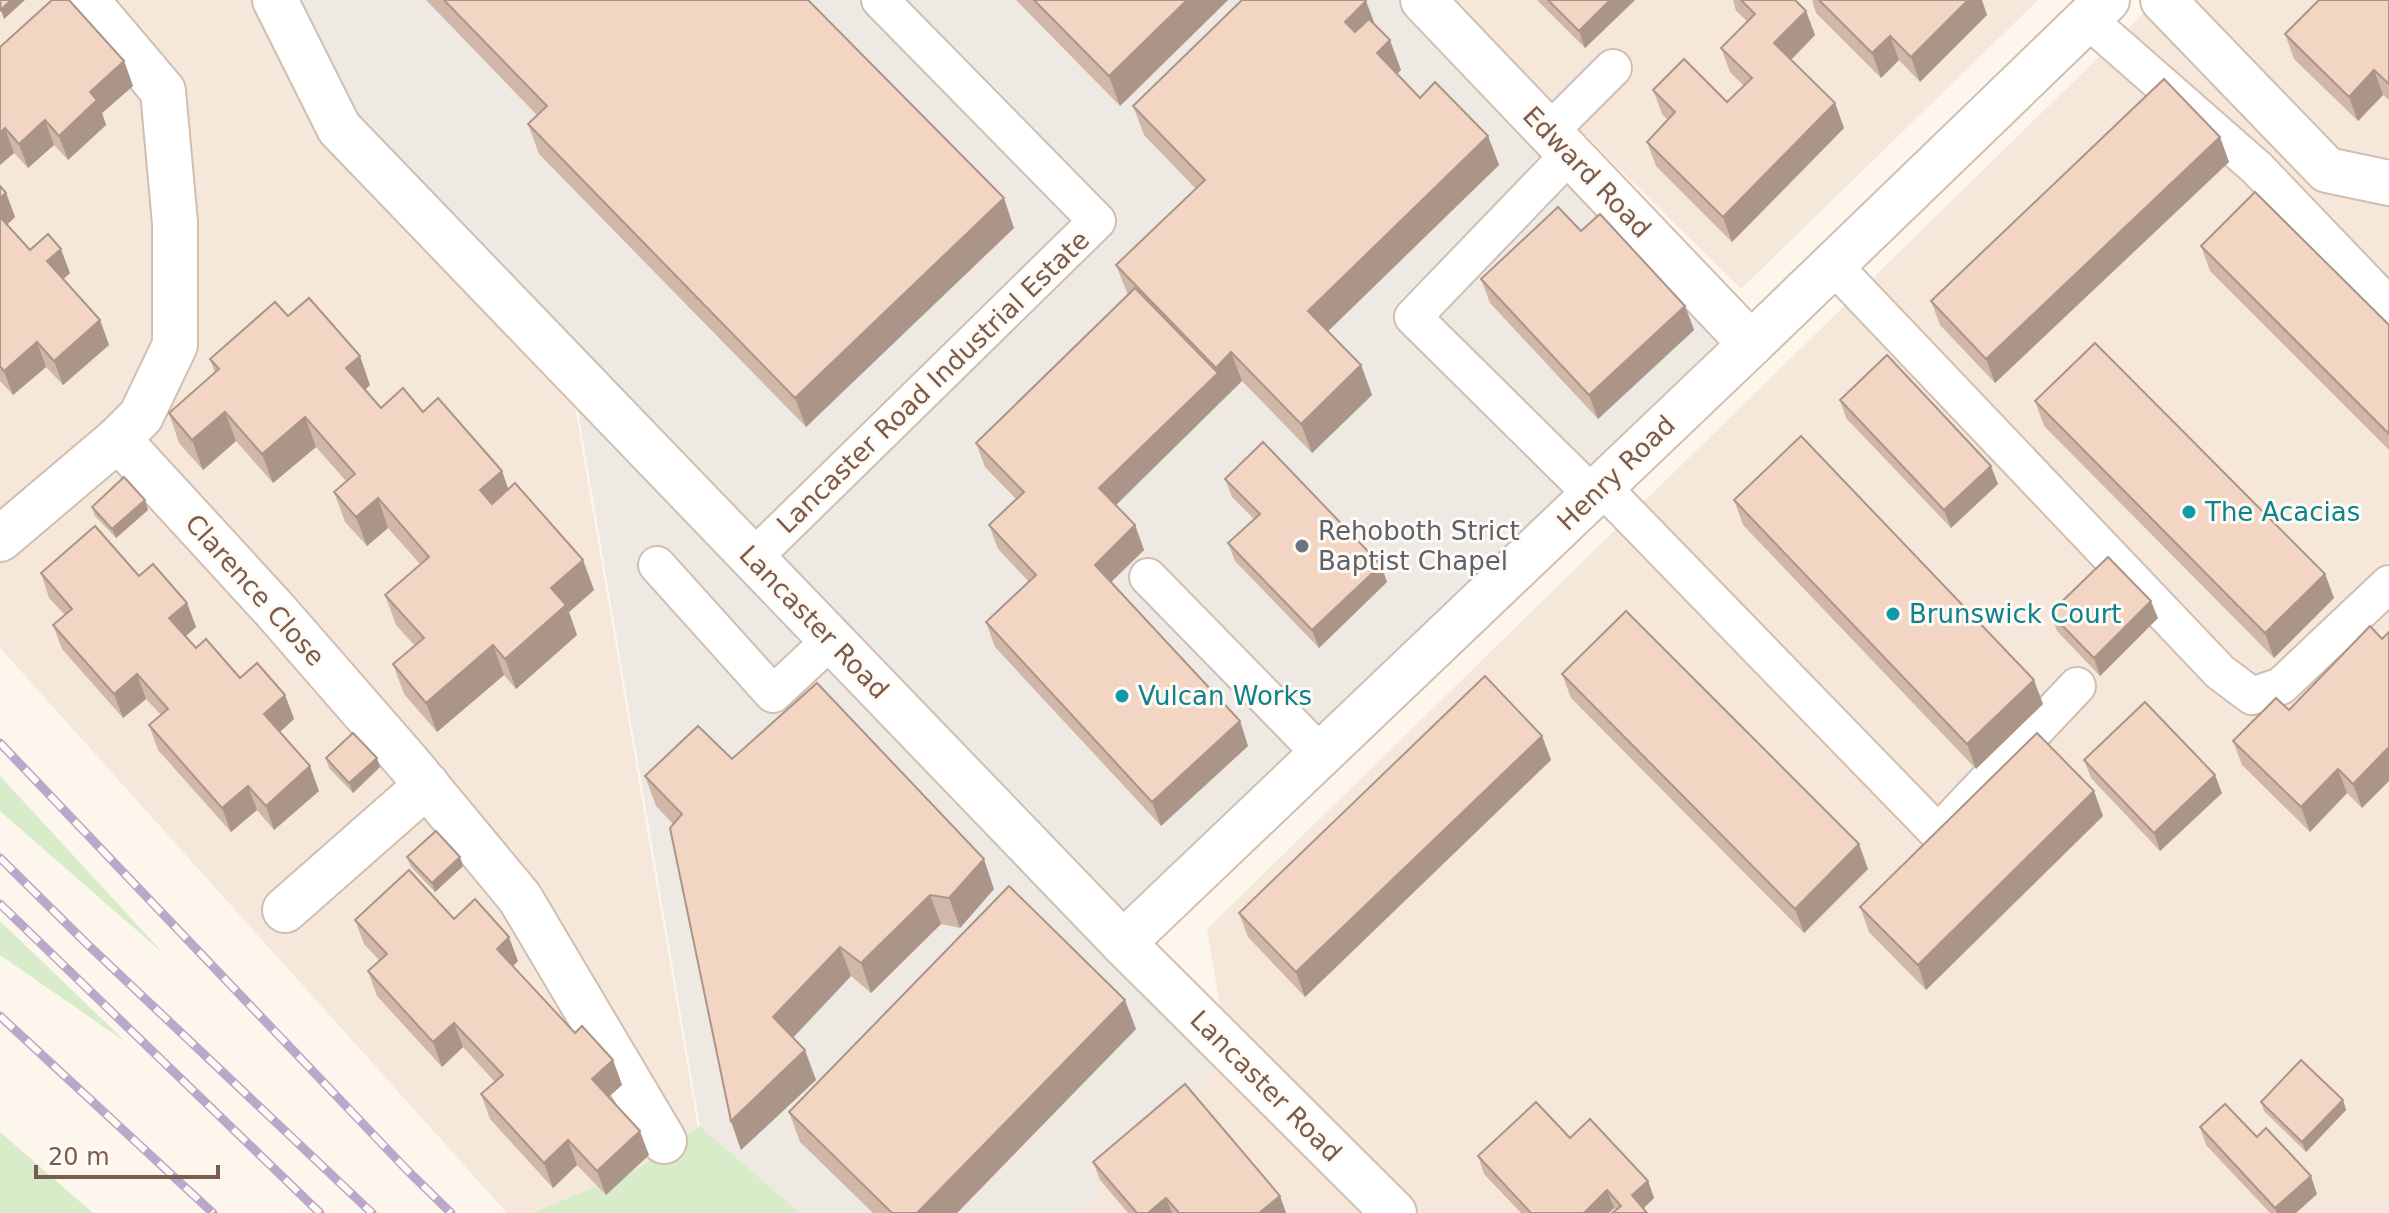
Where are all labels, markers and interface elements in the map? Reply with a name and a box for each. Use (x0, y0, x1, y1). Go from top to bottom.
street label: Edward Road (1517, 100, 1657, 244)
street label: Lancaster Road Industrial Estate (771, 225, 1095, 539)
street label: Henry Road (1551, 410, 1681, 536)
place label: The Acacias (2204, 497, 2360, 527)
marker: The Acacias (2180, 503, 2198, 521)
street label: Clarence Close (179, 508, 331, 672)
place label: Rehoboth Strict Baptist Chapel (1318, 516, 1520, 576)
marker: Rehoboth Strict Baptist Chapel (1293, 537, 1311, 555)
street label: Lancaster Road (733, 539, 895, 705)
place label: Brunswick Court (1909, 599, 2122, 629)
marker: Brunswick Court (1884, 605, 1902, 623)
place label: Vulcan Works (1138, 681, 1312, 711)
marker: Vulcan Works (1113, 687, 1131, 705)
street label: Lancaster Road (1184, 1004, 1348, 1168)
scale bar (36, 1129, 218, 1179)
text: 20 m (48, 1143, 110, 1171)

